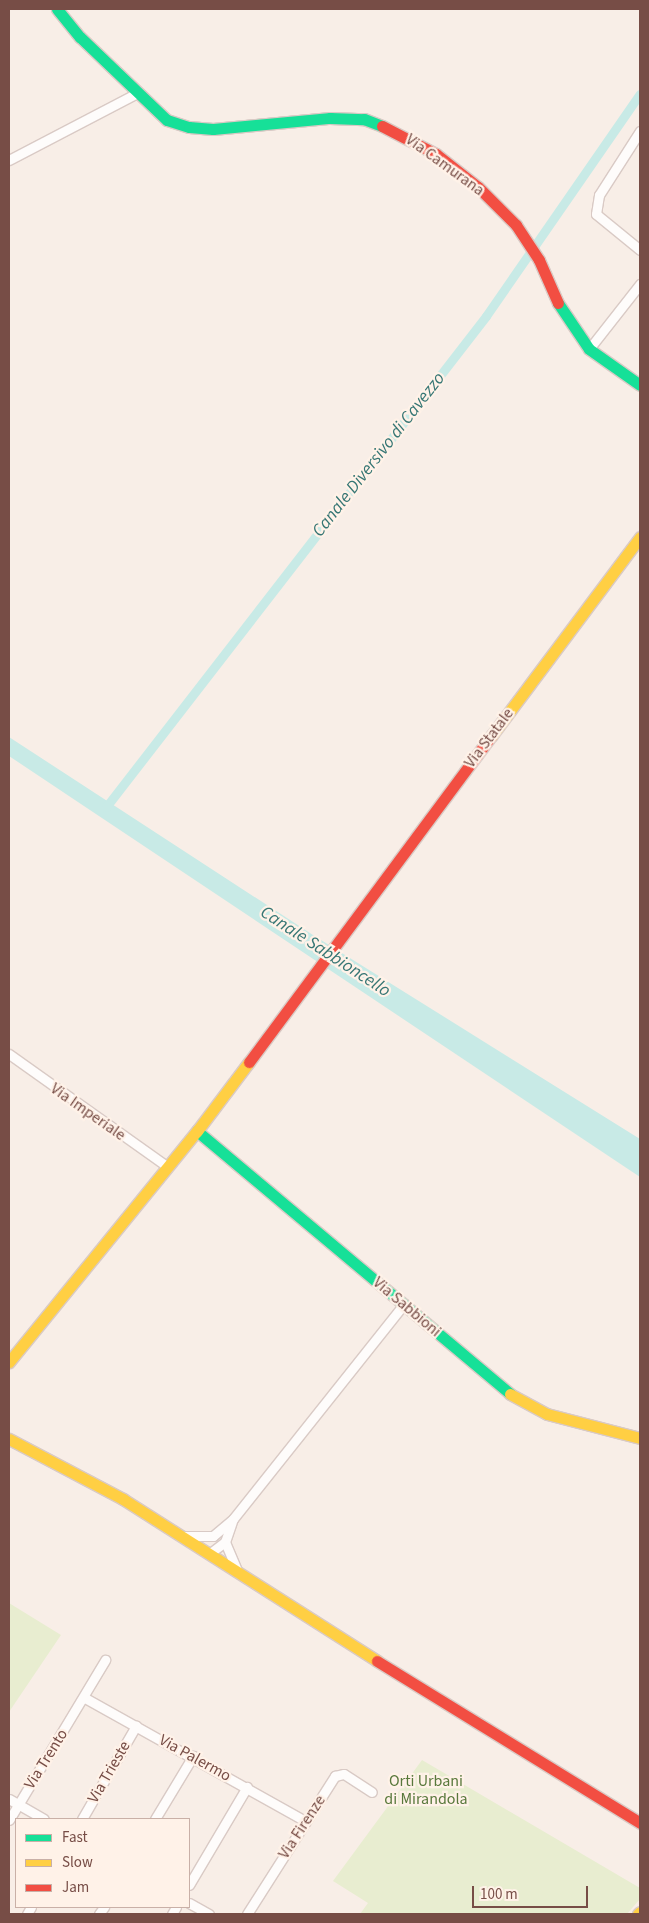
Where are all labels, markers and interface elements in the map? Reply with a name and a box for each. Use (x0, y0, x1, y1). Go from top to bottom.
street label: Via Camurana (402, 130, 488, 200)
water label: Canale Diversivo di Cavezzo (308, 368, 450, 542)
street label: Via Statale (460, 704, 518, 772)
water label: Canale Sabbioncello (256, 902, 394, 1002)
street label: Via Imperiale (47, 1079, 129, 1145)
street label: Via Sabbioni (369, 1273, 445, 1341)
street label: Via Trento (20, 1725, 72, 1793)
street label: Via Palermo (156, 1730, 234, 1786)
street label: Via Trieste (84, 1738, 134, 1806)
park label: Orti Urbani di Mirandola (384, 1771, 468, 1809)
street label: Via Firenze (274, 1792, 330, 1862)
legend (15, 1818, 190, 1908)
text: Fast (62, 1827, 88, 1848)
text: Slow (62, 1852, 93, 1873)
scale bar (474, 1876, 590, 1908)
text: Jam (62, 1877, 89, 1898)
text: 100 m (480, 1884, 518, 1905)

